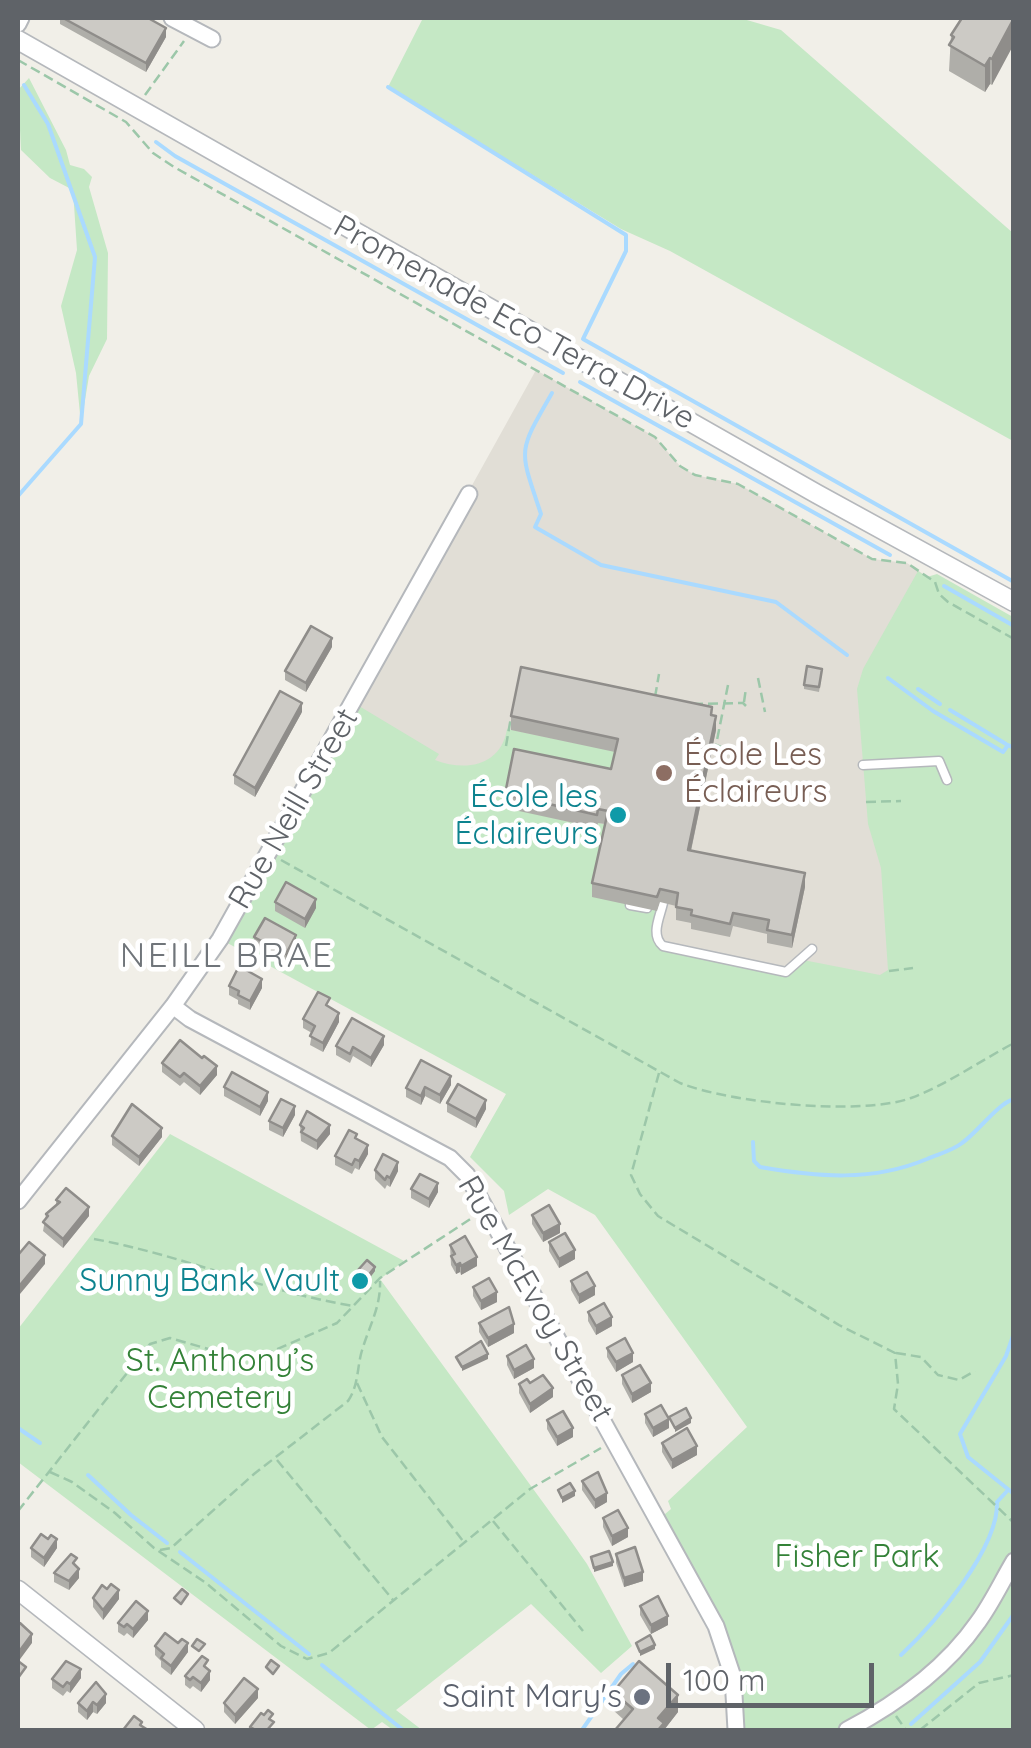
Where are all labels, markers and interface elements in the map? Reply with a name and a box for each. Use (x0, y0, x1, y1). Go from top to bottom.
street label: Promenade Eco Terra Drive (327, 208, 701, 438)
street label: Rue Neill Street (221, 702, 367, 916)
place label: École Les Éclaireurs (684, 736, 828, 811)
marker: École Les Éclaireurs (653, 762, 675, 784)
place label: École les Éclaireurs (454, 778, 598, 853)
marker: École les Éclaireurs (607, 804, 629, 826)
district label: NEILL BRAE (120, 935, 334, 977)
street label: Rue McEvoy Street (449, 1169, 621, 1429)
place label: Sunny Bank Vault (79, 1262, 340, 1300)
marker: Sunny Bank Vault (349, 1270, 371, 1292)
park label: St. Anthony’s Cemetery (126, 1342, 314, 1417)
park label: Fisher Park (774, 1538, 940, 1576)
scale bar (671, 1643, 878, 1705)
text: 100 m (683, 1661, 765, 1699)
place label: Saint Mary's (442, 1678, 622, 1716)
marker: Saint Mary's (631, 1686, 653, 1708)

